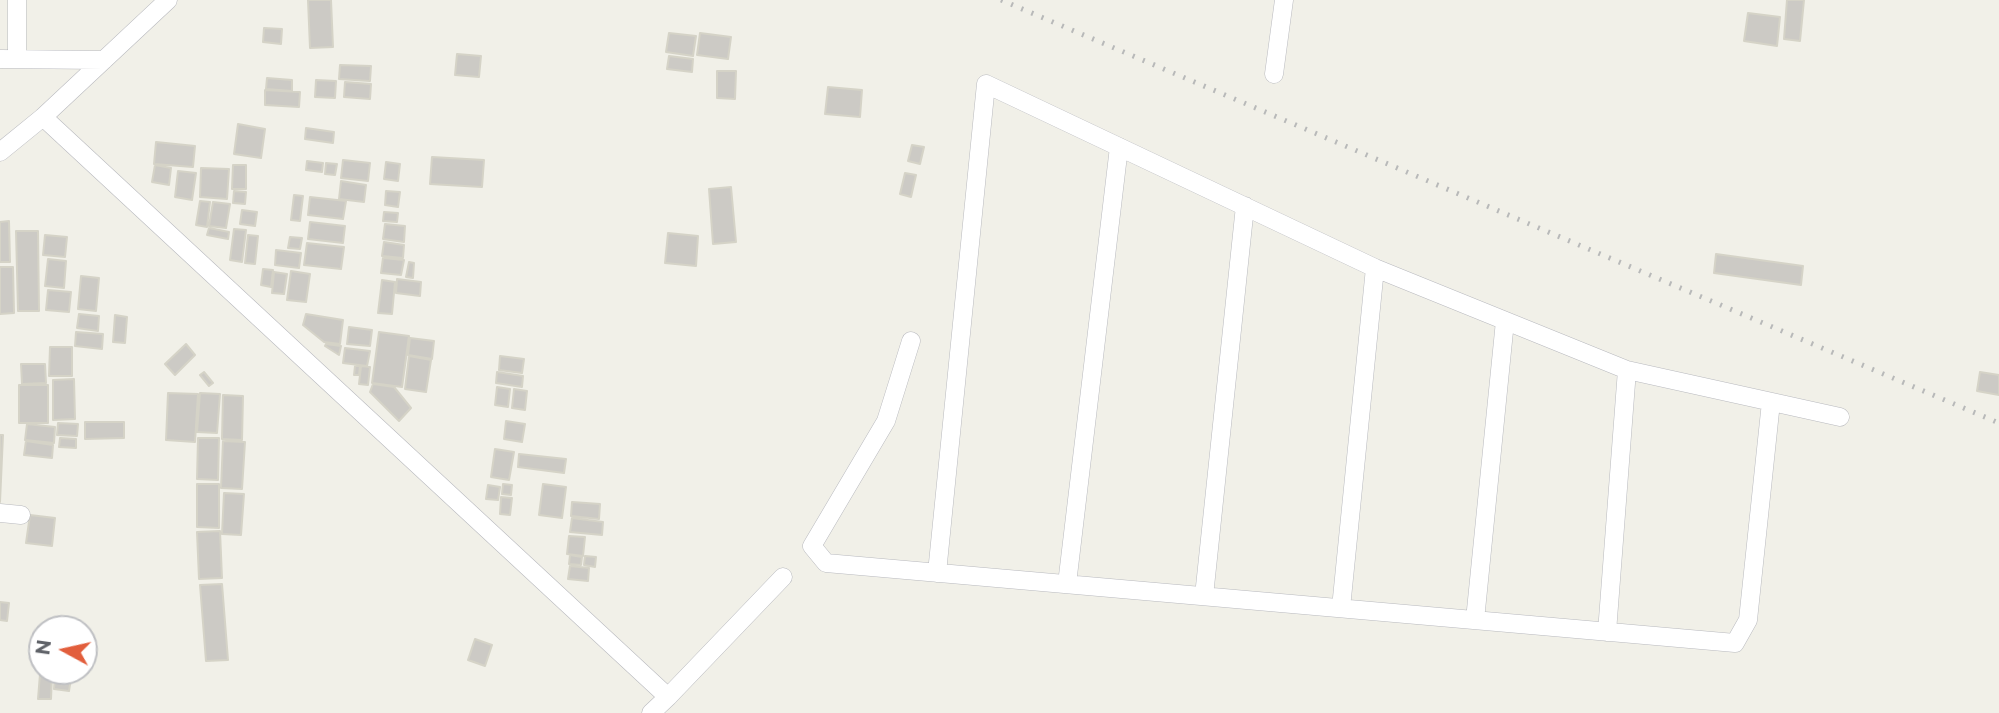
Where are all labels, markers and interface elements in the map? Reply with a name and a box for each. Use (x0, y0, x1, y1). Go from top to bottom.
north arrow (28, 615, 98, 685)
text: N (31, 638, 56, 656)

